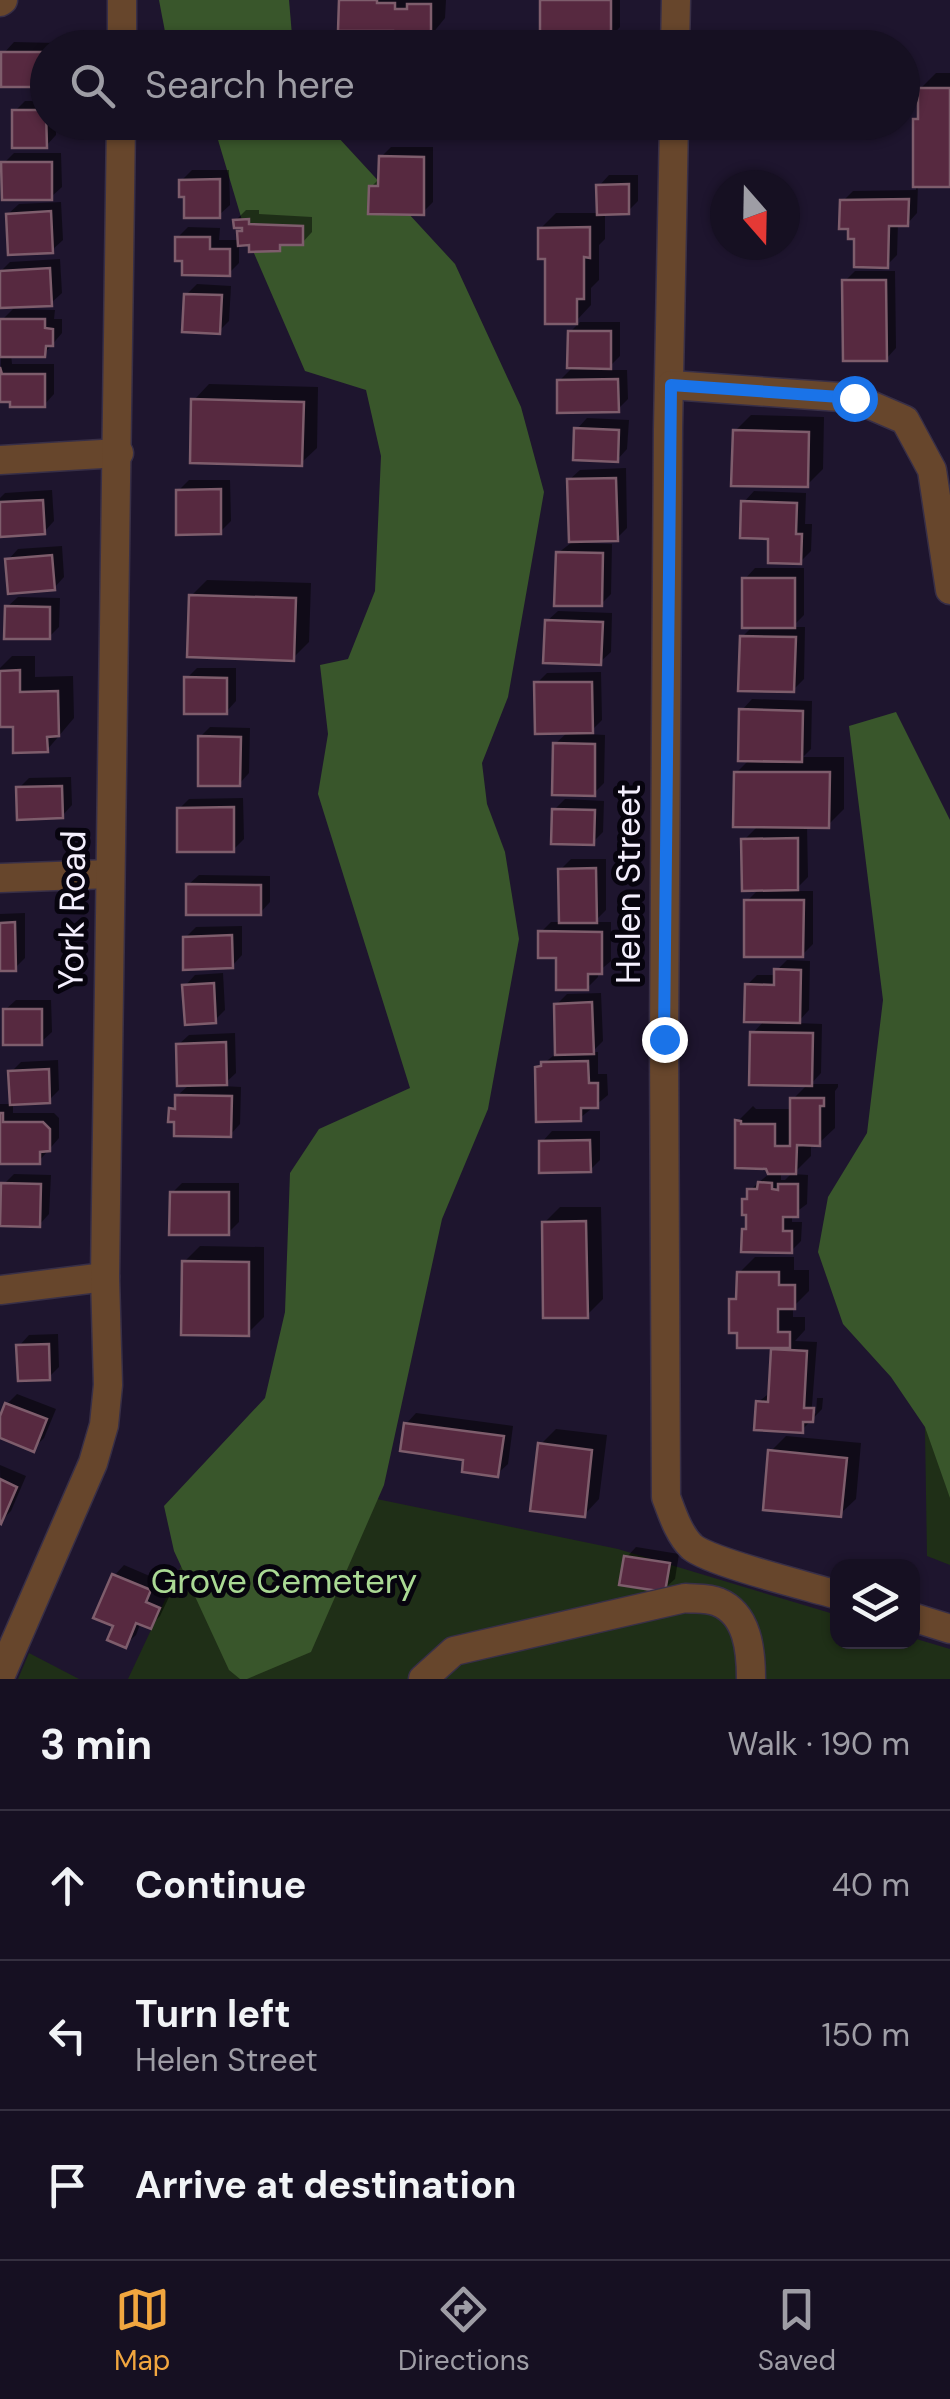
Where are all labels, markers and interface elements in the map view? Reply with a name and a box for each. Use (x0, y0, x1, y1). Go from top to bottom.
search box (30, 30, 920, 140)
icon: search (65, 58, 120, 113)
text: Search here (145, 60, 355, 110)
north arrow (710, 170, 800, 260)
route start (832, 376, 878, 422)
street label: Helen Street (605, 784, 651, 984)
street label: York Road (48, 830, 96, 990)
route end (642, 1017, 688, 1063)
park label: Grove Cemetery (151, 1558, 417, 1604)
map controls (830, 1559, 920, 1649)
button: layers (830, 1559, 920, 1649)
text: 3 min (40, 1717, 152, 1772)
text: Walk · 190 m (728, 1723, 910, 1765)
icon: ahead (40, 1858, 95, 1913)
text: Continue (135, 1860, 306, 1910)
text: 40 m (832, 1864, 910, 1906)
text: Turn left (135, 1989, 291, 2039)
icon: left (40, 2008, 95, 2063)
text: 150 m (822, 2014, 910, 2056)
text: Helen Street (135, 2039, 318, 2081)
icon: arrive (40, 2158, 95, 2213)
text: Arrive at destination (135, 2160, 517, 2210)
tab: Map (114, 2282, 170, 2379)
tab: Directions (398, 2282, 530, 2379)
tab: Saved (758, 2282, 836, 2379)

